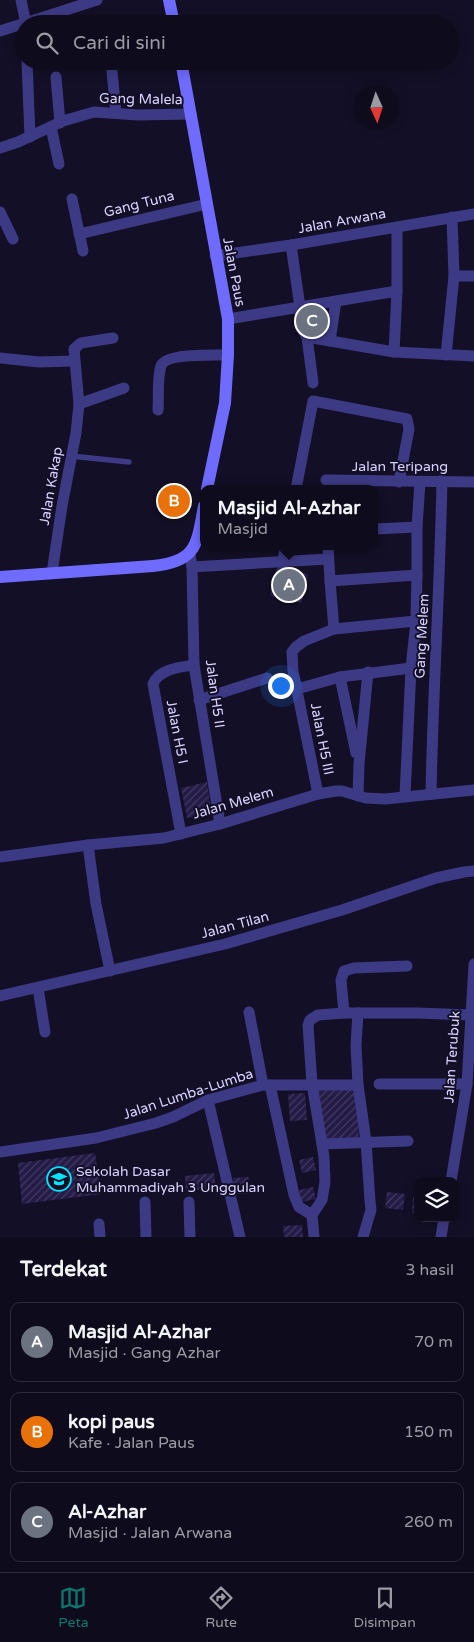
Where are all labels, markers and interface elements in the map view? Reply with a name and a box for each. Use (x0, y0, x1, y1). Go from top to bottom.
search box (15, 15, 459, 70)
icon: search (33, 29, 61, 57)
text: Cari di sini (73, 32, 166, 54)
north arrow (354, 85, 399, 130)
street label: Gang Malela (99, 90, 183, 108)
street label: Gang Tuna (102, 187, 176, 221)
street label: Jalan Arwana (297, 205, 387, 237)
street label: Jalan Paus (219, 236, 249, 308)
pin: C (296, 302, 328, 340)
street label: Jalan Kakap (36, 445, 66, 527)
street label: Jalan Teripang (352, 458, 448, 475)
pin: B (158, 482, 190, 520)
popup (200, 485, 378, 550)
text: Masjid Al-Azhar (218, 497, 360, 519)
text: Masjid (218, 519, 268, 539)
pin: A (273, 566, 305, 604)
street label: Gang Melem (411, 593, 433, 679)
street label: Jalan H5 II (202, 659, 228, 729)
your location (268, 673, 294, 699)
street label: Jalan H5 I (162, 699, 192, 765)
street label: Jalan H5 III (307, 702, 337, 776)
street label: Jalan Melem (191, 783, 275, 823)
street label: Jalan Tilan (199, 908, 271, 942)
street label: Jalan Terubuk (440, 1010, 464, 1104)
street label: Jalan Lumba-Lumba (121, 1065, 255, 1123)
place label: Sekolah Dasar Muhammadiyah 3 Unggulan (76, 1163, 265, 1196)
school or university icon: Sekolah Dasar Muhammadiyah 3 Unggulan (46, 1166, 72, 1192)
map controls (414, 1177, 459, 1222)
button: layers (414, 1177, 459, 1222)
text: Terdekat (20, 1257, 107, 1282)
text: 3 hasil (405, 1260, 454, 1280)
text: Masjid Al-Azhar (68, 1321, 211, 1343)
text: A (31, 1332, 43, 1352)
text: 70 m (414, 1332, 453, 1352)
text: Masjid · Gang Azhar (68, 1343, 221, 1363)
text: kopi paus (68, 1411, 155, 1433)
text: B (31, 1422, 43, 1442)
text: 150 m (404, 1422, 453, 1442)
text: Kafe · Jalan Paus (68, 1433, 195, 1453)
text: Al-Azhar (68, 1501, 146, 1523)
text: C (31, 1512, 43, 1532)
text: 260 m (404, 1512, 453, 1532)
text: Masjid · Jalan Arwana (68, 1523, 232, 1543)
tab: Peta (58, 1584, 89, 1631)
tab: Rute (205, 1584, 237, 1631)
tab: Disimpan (354, 1584, 416, 1631)

